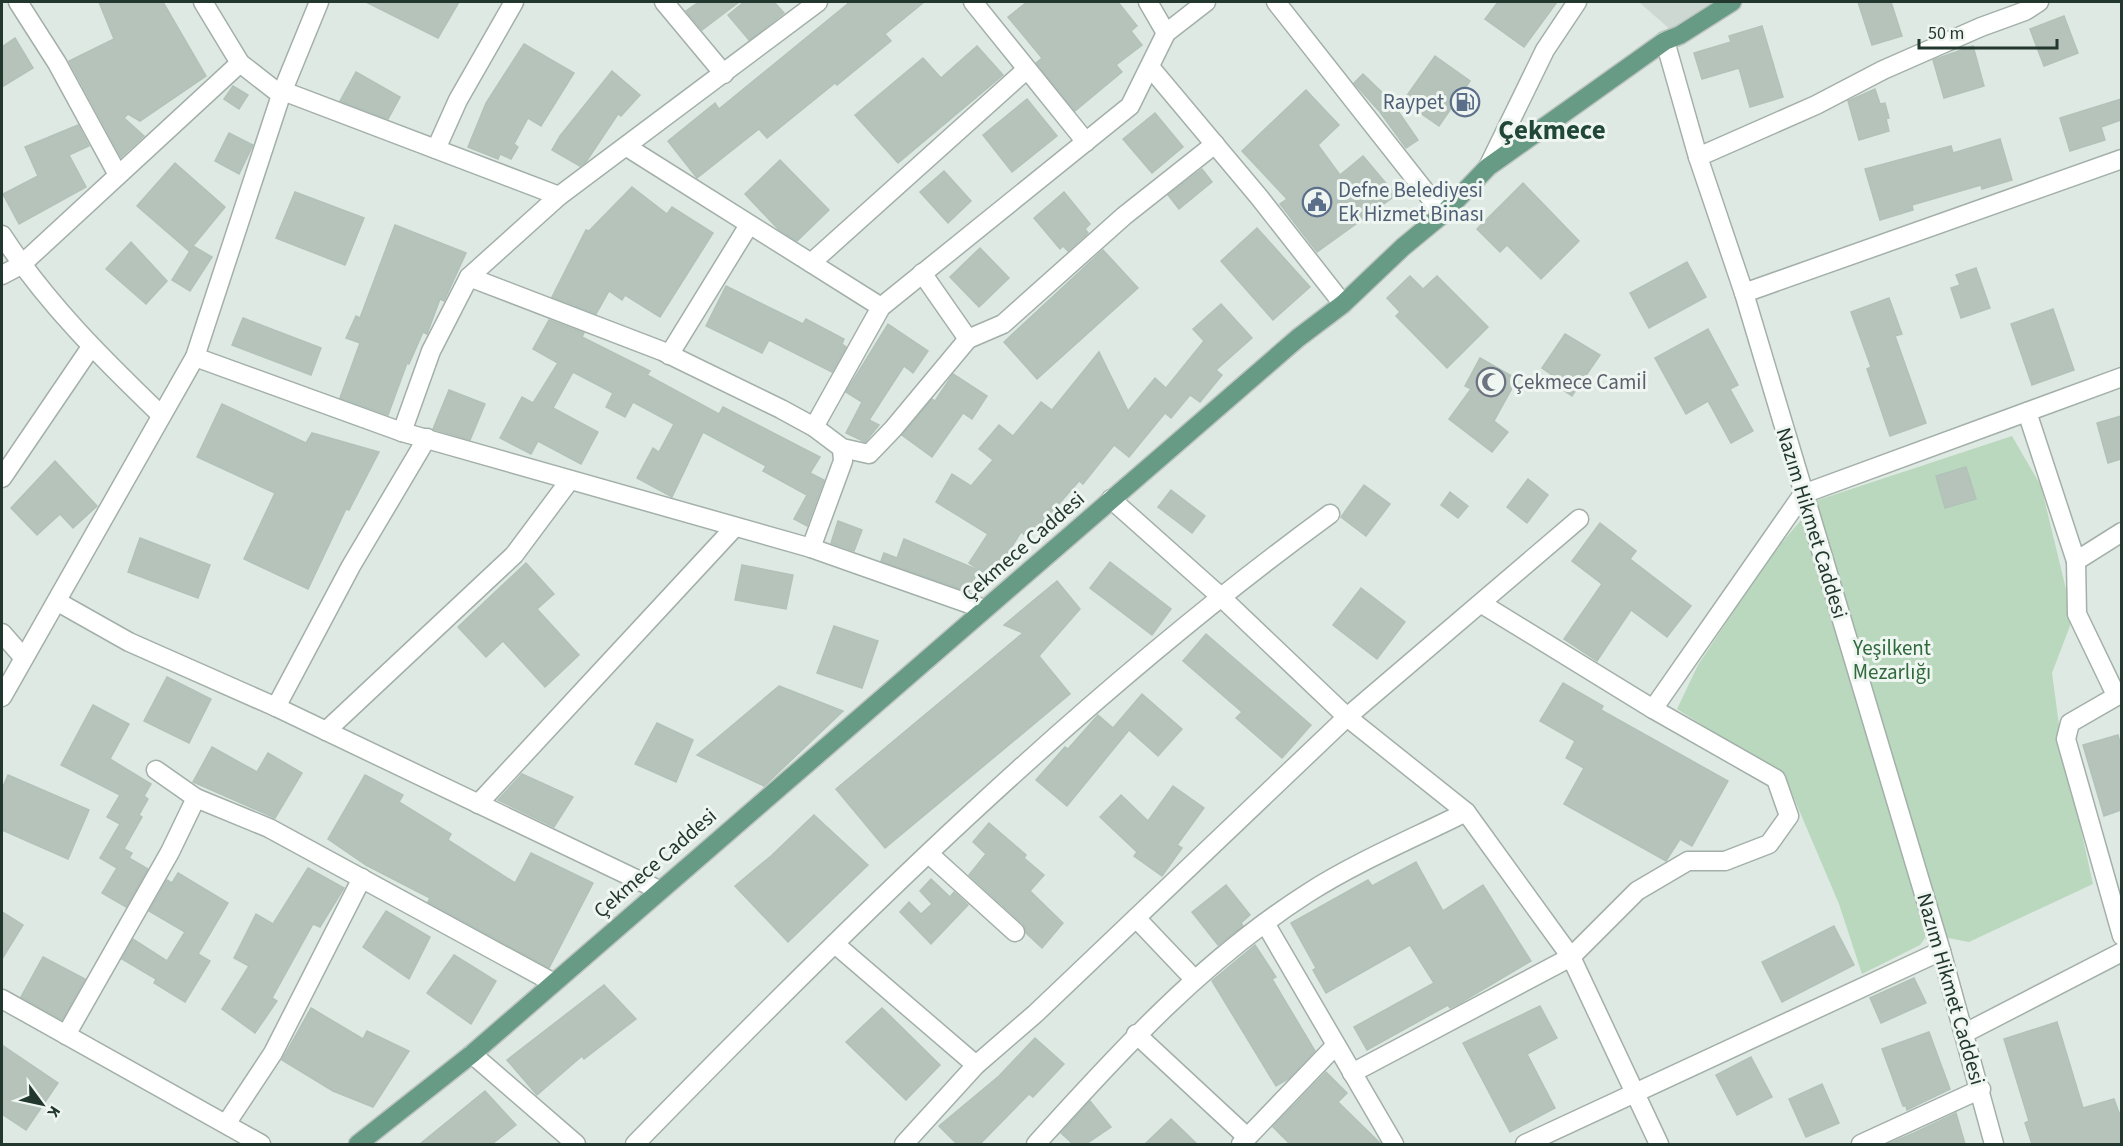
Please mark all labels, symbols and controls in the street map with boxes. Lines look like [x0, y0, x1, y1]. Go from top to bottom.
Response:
scale bar [1919, 12, 2057, 50]
text: 50 m [1928, 21, 1964, 46]
fuel station icon: Raypet [1449, 86, 1481, 118]
place label: Raypet [1383, 87, 1444, 117]
district label: Çekmece [1498, 111, 1606, 150]
place label: Defne Belediyesi Ek Hizmet Binası [1338, 175, 1484, 229]
public building icon: Defne Belediyesi Ek Hizmet Binası [1301, 186, 1333, 218]
mosque icon: Çekmece Camiİ [1475, 366, 1507, 398]
place label: Çekmece Camiİ [1512, 367, 1647, 397]
street label: Nazım Hikmet Caddesi [1769, 424, 1855, 622]
street label: Çekmece Caddesi [955, 484, 1091, 608]
park label: Yeşilkent Mezarlığı [1852, 633, 1931, 687]
street label: Çekmece Caddesi [587, 801, 723, 925]
street label: Nazım Hikmet Caddesi [1909, 890, 1993, 1088]
north arrow [12, 1074, 72, 1134]
text: K [42, 1102, 66, 1122]

